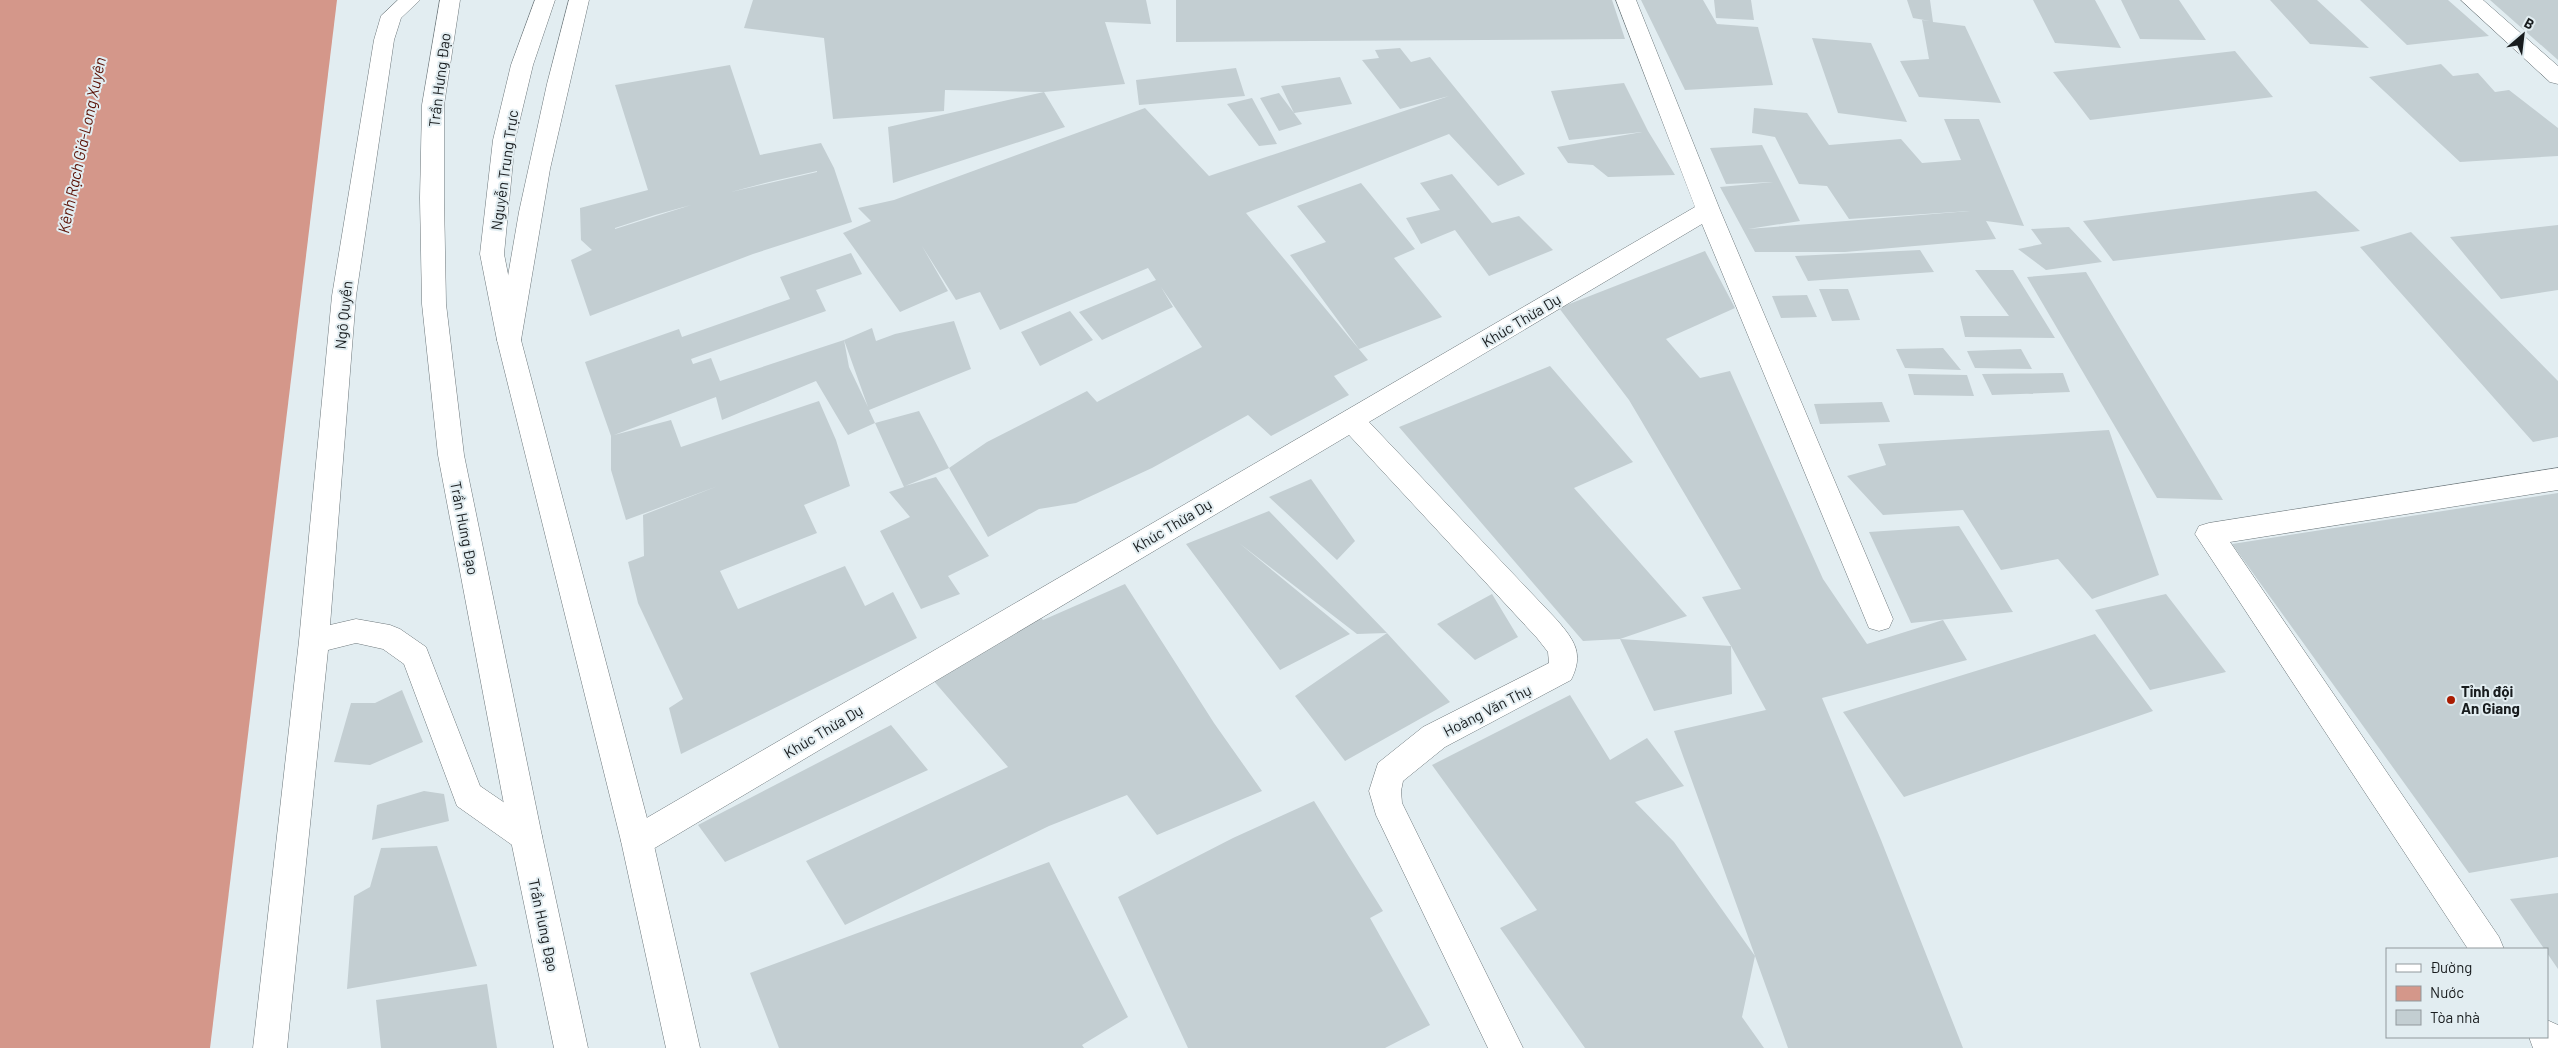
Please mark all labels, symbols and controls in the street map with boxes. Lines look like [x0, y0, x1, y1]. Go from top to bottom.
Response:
north arrow [2498, 10, 2548, 60]
text: B [2522, 14, 2537, 33]
street label: Trần Hưng Đạo [424, 32, 454, 128]
water label: Kênh Rạch Giá-Long Xuyên [53, 55, 109, 235]
street label: Nguyễn Trung Trực [487, 108, 521, 231]
street label: Ngô Quyền [330, 280, 356, 350]
street label: Khúc Thừa Dụ [1478, 289, 1564, 351]
street label: Trần Hưng Đạo [447, 480, 483, 576]
street label: Khúc Thừa Dụ [1129, 494, 1215, 556]
street label: Hoàng Văn Thụ [1440, 680, 1534, 740]
place label: Tỉnh đội An Giang [2461, 682, 2520, 717]
marker: Tỉnh đội An Giang [2445, 694, 2457, 706]
street label: Khúc Thừa Dụ [780, 700, 866, 762]
street label: Trần Hưng Đạo [525, 877, 563, 973]
legend [2386, 948, 2548, 1038]
text: Đường [2430, 958, 2472, 976]
text: Nước [2430, 983, 2464, 1001]
text: Tòa nhà [2430, 1008, 2480, 1026]

